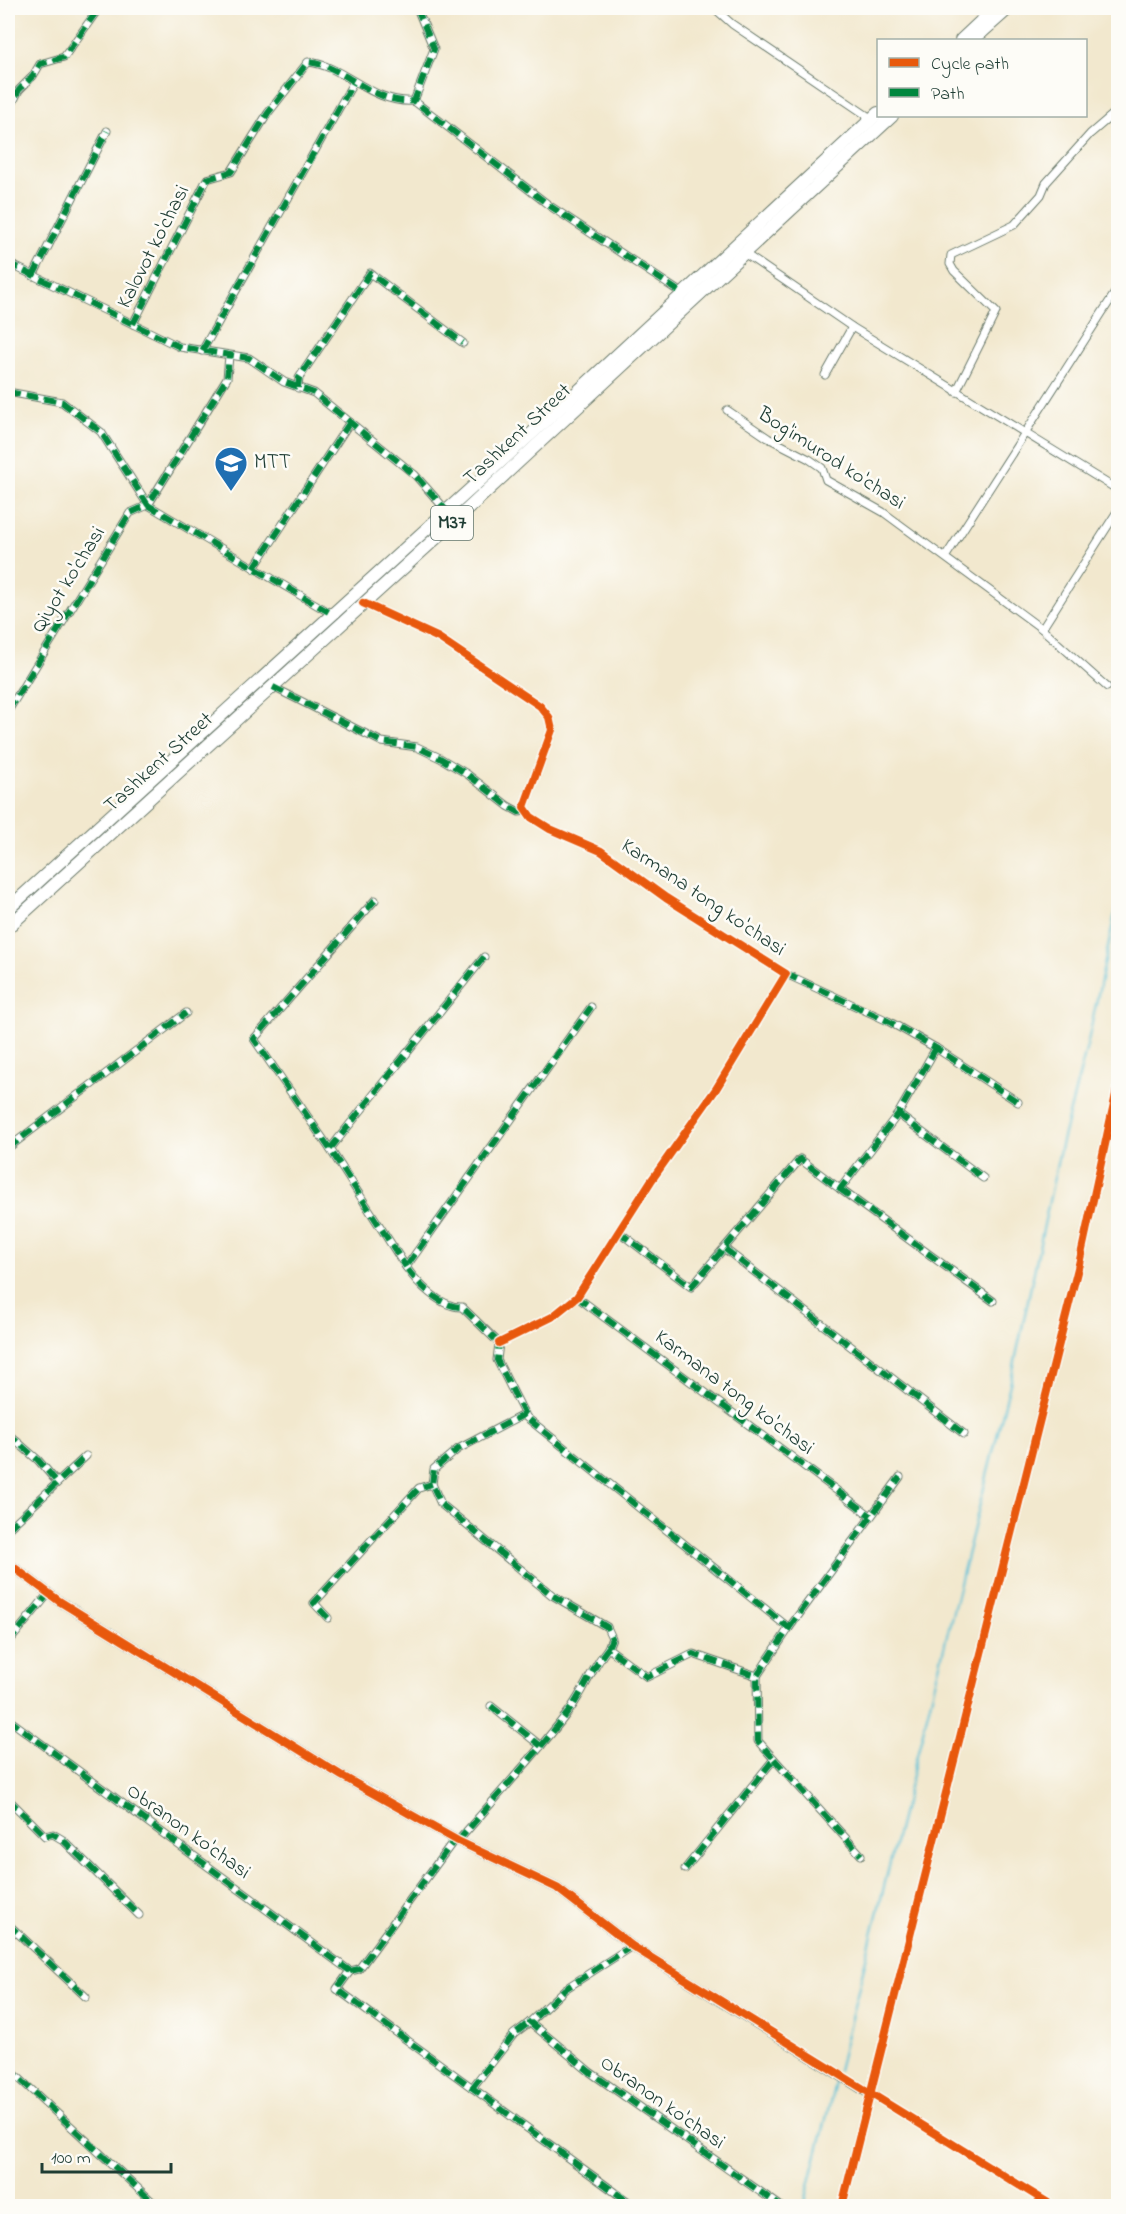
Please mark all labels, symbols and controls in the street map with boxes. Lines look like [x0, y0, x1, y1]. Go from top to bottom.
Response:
legend [877, 39, 1087, 117]
text: Cycle path [931, 52, 1009, 78]
text: Path [931, 82, 965, 108]
street label: Kalovot ko'chasi [110, 180, 198, 314]
street label: Tashkent Street [457, 377, 579, 493]
street label: Bog'imurod ko'chasi [749, 399, 911, 520]
school or university icon: MTT [213, 445, 249, 492]
place label: MTT [254, 448, 291, 478]
road number: M37 [431, 506, 473, 540]
street label: Qiyot ko'chasi [24, 521, 115, 640]
street label: Tashkent Street [98, 706, 220, 820]
street label: Karmana tong ko'chasi [613, 832, 791, 966]
street label: Karmana tong ko'chasi [647, 1323, 820, 1465]
street label: Obranon ko'chasi [120, 1777, 256, 1887]
street label: Obranon ko'chasi [593, 2049, 731, 2157]
scale bar [42, 2136, 171, 2174]
text: 100 m [51, 2146, 91, 2172]

